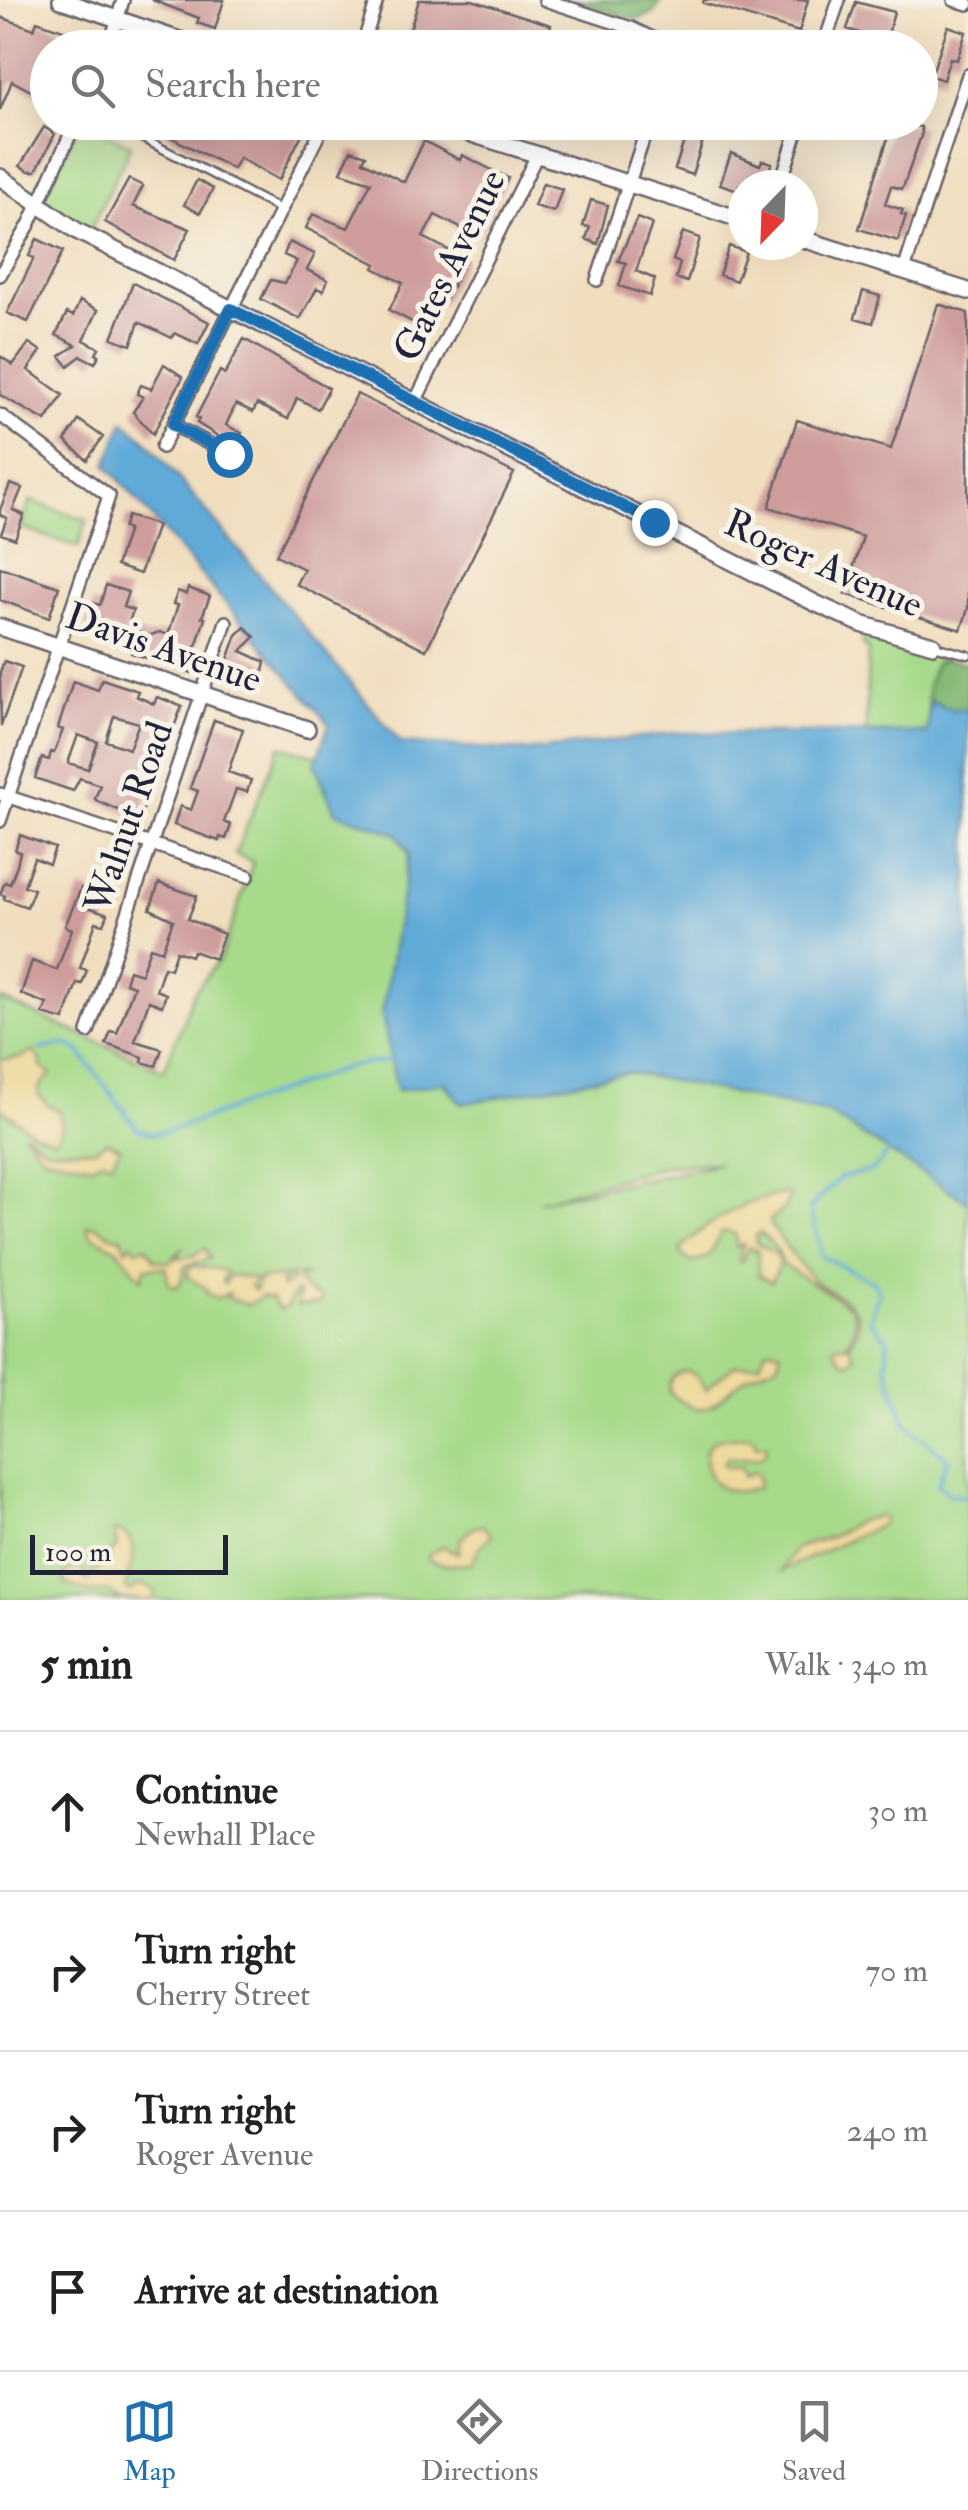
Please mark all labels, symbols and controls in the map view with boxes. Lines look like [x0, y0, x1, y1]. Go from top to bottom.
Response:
search box [30, 30, 938, 140]
icon: search [65, 58, 120, 113]
text: Search here [145, 61, 321, 109]
street label: Gates Avenue [383, 162, 517, 369]
north arrow [728, 170, 818, 260]
route start [207, 432, 253, 478]
street label: Roger Avenue [717, 499, 930, 629]
route end [632, 500, 678, 546]
street label: Davis Avenue [60, 592, 268, 704]
street label: Walnut Road [73, 715, 184, 920]
scale bar [30, 1530, 228, 1574]
text: 100 m [45, 1535, 111, 1570]
text: 5 min [40, 1639, 133, 1691]
text: Walk · 340 m [764, 1645, 928, 1685]
text: Continue [135, 1767, 278, 1815]
icon: ahead [40, 1784, 95, 1839]
text: 30 m [868, 1791, 928, 1831]
text: Newhall Place [135, 1815, 315, 1855]
text: Turn right [135, 1927, 296, 1975]
icon: right [40, 1944, 95, 1999]
text: 70 m [865, 1951, 928, 1991]
text: Cherry Street [135, 1975, 310, 2015]
text: Turn right [135, 2087, 296, 2135]
icon: right [40, 2104, 95, 2159]
text: 240 m [847, 2111, 928, 2151]
text: Roger Avenue [135, 2135, 313, 2175]
icon: arrive [40, 2264, 95, 2319]
text: Arrive at destination [135, 2267, 439, 2315]
tab: Map [122, 2394, 177, 2489]
tab: Directions [421, 2394, 538, 2489]
tab: Saved [782, 2394, 846, 2489]

